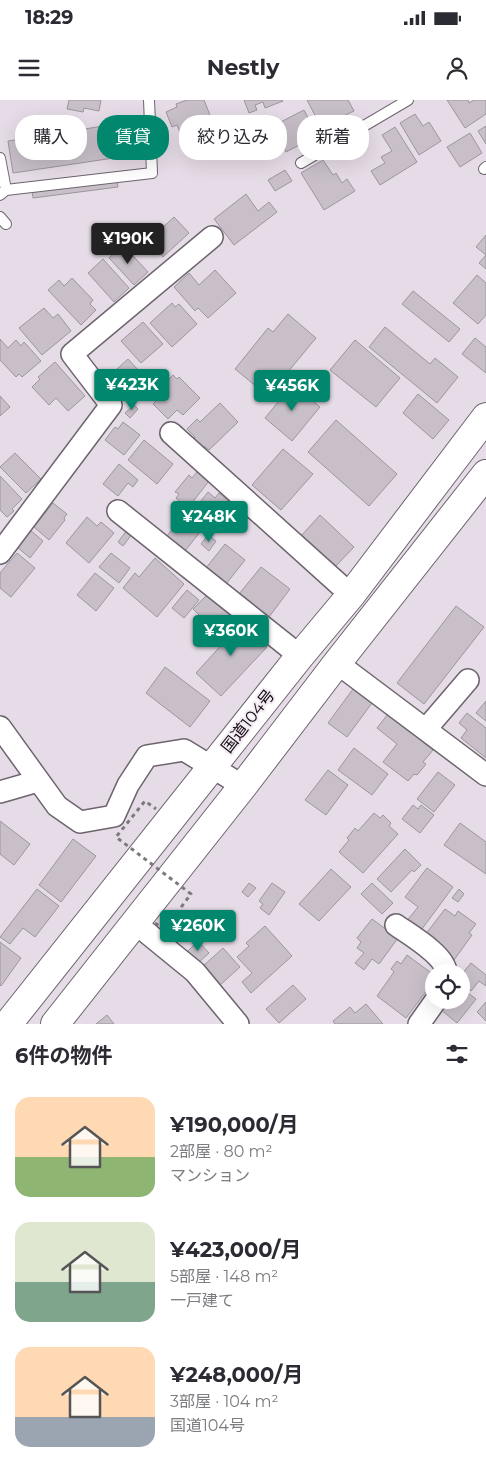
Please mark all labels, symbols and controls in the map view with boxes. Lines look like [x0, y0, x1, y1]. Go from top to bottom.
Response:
text: 18:29 [25, 6, 73, 29]
icon: menu [15, 54, 43, 82]
text: Nestly [207, 54, 279, 81]
icon: person [443, 54, 471, 82]
chip: 購入 [15, 115, 87, 160]
chip: 賃貸 [97, 115, 169, 160]
chip: 絞り込み [179, 115, 287, 160]
chip: 新着 [297, 115, 369, 160]
pin: ¥190K [93, 222, 163, 265]
text: ¥190K [102, 229, 154, 248]
pin: ¥423K [97, 368, 167, 411]
pin: ¥456K [257, 370, 327, 412]
text: ¥423K [105, 375, 159, 394]
text: ¥456K [265, 376, 319, 395]
pin: ¥248K [174, 500, 244, 543]
text: ¥248K [182, 507, 236, 526]
pin: ¥360K [196, 614, 266, 657]
text: ¥360K [204, 621, 258, 640]
street label: 国道104号 [217, 686, 279, 756]
pin: ¥260K [163, 910, 233, 952]
text: ¥260K [171, 916, 225, 935]
map controls [425, 964, 470, 1009]
button: locate [425, 964, 470, 1009]
icon: filters [443, 1040, 471, 1068]
text: 6件の物件 [15, 1043, 112, 1068]
text: ¥190,000/月 [170, 1112, 299, 1137]
icon: home [55, 1117, 115, 1177]
text: 2部屋 · 80 m² [170, 1142, 272, 1161]
text: マンション [170, 1166, 250, 1185]
text: ¥423,000/月 [170, 1237, 301, 1262]
icon: home [55, 1242, 115, 1302]
text: 5部屋 · 148 m² [170, 1267, 278, 1286]
text: 一戸建て [170, 1291, 234, 1310]
text: ¥248,000/月 [170, 1362, 303, 1387]
icon: home [55, 1367, 115, 1427]
text: 3部屋 · 104 m² [170, 1392, 278, 1411]
text: 国道104号 [170, 1416, 245, 1435]

